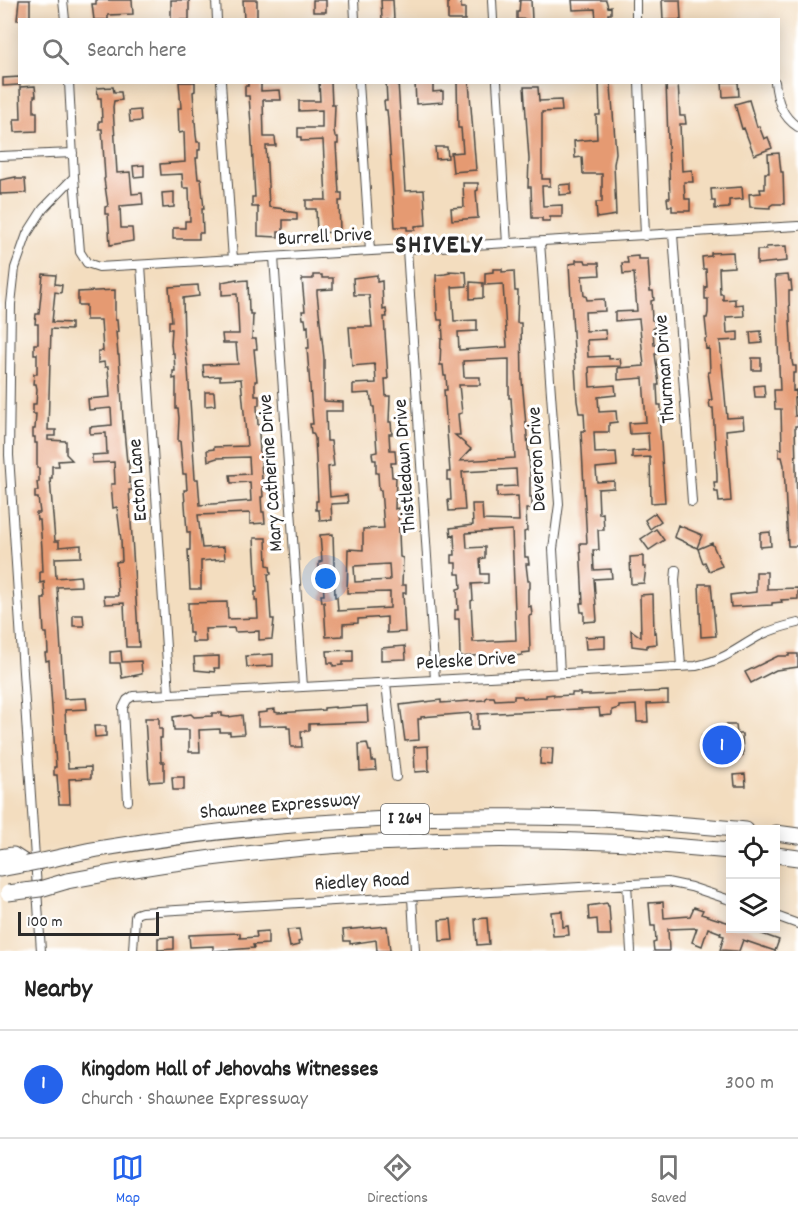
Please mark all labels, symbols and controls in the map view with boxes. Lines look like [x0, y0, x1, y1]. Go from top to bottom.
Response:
search box [18, 18, 780, 84]
icon: search [39, 35, 72, 68]
text: Search here [87, 36, 186, 67]
street label: Burrell Drive [277, 222, 373, 254]
district label: SHIVELY [395, 228, 483, 265]
street label: Thurman Drive [648, 314, 684, 424]
street label: Mary Catherine Drive [253, 393, 291, 553]
street label: Thistledawn Drive [387, 398, 425, 534]
street label: Deveron Drive [521, 406, 555, 512]
street label: Ecton Lane [122, 438, 156, 522]
your location [311, 564, 340, 593]
street label: Peleske Drive [415, 645, 517, 679]
pin: 1 [702, 722, 742, 768]
street label: Shawnee Expressway [199, 786, 362, 828]
road number: I 264 [381, 804, 429, 834]
map controls [726, 825, 780, 933]
button: locate [726, 825, 780, 879]
street label: Riedley Road [314, 867, 410, 899]
button: layers [726, 879, 780, 933]
scale bar [18, 909, 159, 936]
text: 100 m [27, 911, 63, 934]
text: Nearby [24, 972, 92, 1009]
text: Kingdom Hall of Jehovahs Witnesses [81, 1055, 378, 1086]
text: 1 [41, 1070, 46, 1098]
text: 300 m [725, 1070, 774, 1098]
text: Church · Shawnee Expressway [81, 1086, 308, 1114]
tab: Map [111, 1151, 144, 1210]
tab: Directions [367, 1151, 428, 1210]
tab: Saved [651, 1151, 687, 1210]

